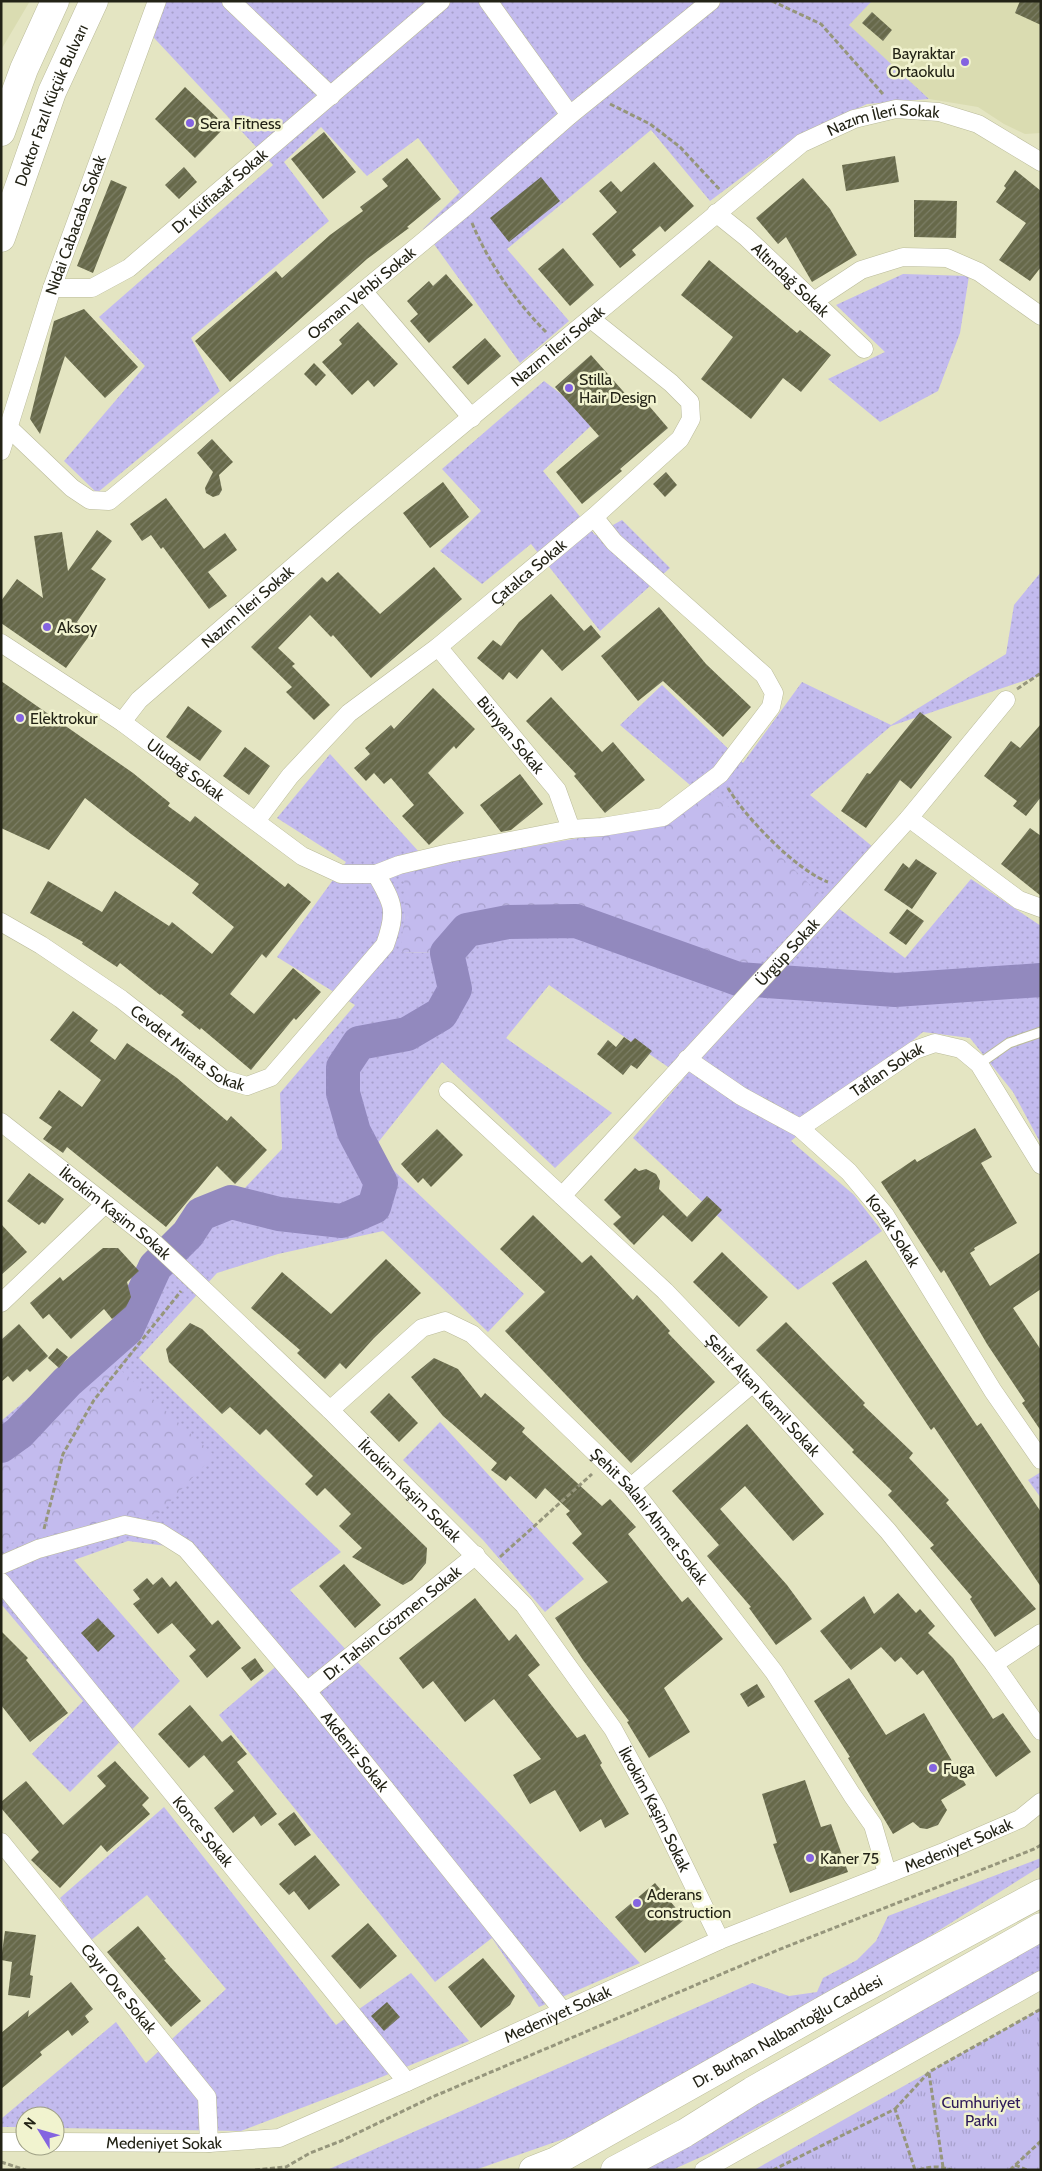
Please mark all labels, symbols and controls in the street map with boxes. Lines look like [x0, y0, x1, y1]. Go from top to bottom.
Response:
street label: Doktor Fazıl Küçük Bulvarı [10, 21, 92, 189]
place label: Bayraktar Ortaokulu [888, 44, 956, 81]
marker: Bayraktar Ortaokulu [959, 56, 971, 68]
street label: Nazım İleri Sokak [824, 100, 941, 140]
place label: Sera Fitness [200, 114, 282, 133]
marker: Sera Fitness [184, 117, 196, 129]
street label: Dr. Küfiasaf Sokak [168, 144, 272, 237]
street label: Nidai Cabacaba Sokak [41, 152, 110, 297]
street label: Altındağ Sokak [748, 238, 834, 321]
street label: Osman Vehbi Sokak [303, 242, 420, 343]
street label: Nazım İleri Sokak [507, 301, 609, 390]
place label: Stilla Hair Design [579, 370, 657, 407]
marker: Stilla Hair Design [563, 382, 575, 394]
street label: Çatalca Sokak [486, 534, 571, 609]
street label: Nazım İleri Sokak [197, 561, 298, 651]
place label: Aksoy [57, 618, 97, 637]
marker: Aksoy [41, 621, 53, 633]
street label: Bünyan Sokak [473, 692, 549, 778]
place label: Elektrokur [30, 709, 99, 728]
marker: Elektrokur [14, 712, 26, 724]
street label: Uludağ Sokak [143, 734, 229, 805]
street label: Ürgüp Sokak [751, 913, 823, 990]
street label: Cevdet Mirata Sokak [127, 1001, 248, 1095]
street label: Taflan Sokak [847, 1038, 927, 1101]
street label: İkrokim Kaşim Sokak [56, 1162, 176, 1264]
street label: Kozak Sokak [862, 1190, 924, 1271]
street label: Şehit Altan Kamil Sokak [702, 1330, 825, 1460]
street label: İkrokim Kaşim Sokak [355, 1435, 466, 1546]
street label: Şehit Salahi Ahmet Sokak [587, 1444, 713, 1589]
street label: Dr. Tahsin Gözmen Sokak [319, 1561, 465, 1684]
street label: Akdeniz Sokak [317, 1707, 394, 1796]
street label: İkrokim Kaşim Sokak [615, 1744, 695, 1875]
place label: Fuga [943, 1759, 975, 1778]
marker: Fuga [927, 1762, 939, 1774]
street label: Konce Sokak [169, 1792, 238, 1871]
street label: Medeniyet Sokak [901, 1814, 1016, 1876]
place label: Kaner 75 [820, 1849, 879, 1868]
marker: Kaner 75 [804, 1852, 816, 1864]
place label: Aderans construction [647, 1885, 731, 1922]
marker: Aderans construction [631, 1897, 643, 1909]
street label: Cayır Ove Sokak [77, 1940, 161, 2037]
street label: Dr. Burhan Nalbantoğlu Caddesi [689, 1971, 885, 2092]
street label: Medeniyet Sokak [501, 1981, 615, 2046]
park label: Cumhuriyet Parkı [941, 2093, 1021, 2130]
north arrow [15, 2106, 65, 2156]
text: N [19, 2114, 40, 2133]
street label: Medeniyet Sokak [106, 2133, 223, 2153]

